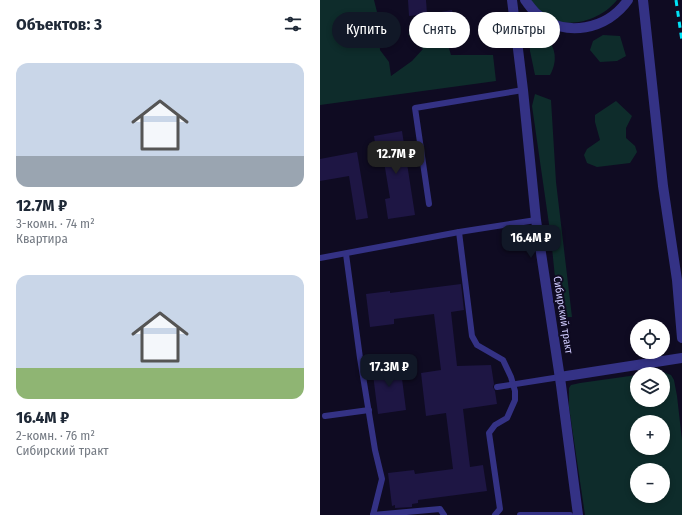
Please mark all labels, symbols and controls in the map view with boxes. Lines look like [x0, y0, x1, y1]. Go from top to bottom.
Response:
chip: Купить [332, 12, 401, 48]
chip: Снять [409, 12, 470, 48]
chip: Фильтры [478, 12, 560, 48]
icon: filters [282, 13, 304, 35]
text: Объектов: 3 [16, 14, 102, 35]
icon: home [124, 89, 196, 161]
pin: 12.7M ₽ [359, 141, 433, 175]
text: 12.7M ₽ [376, 146, 416, 161]
text: 12.7M ₽ [16, 195, 67, 216]
text: 3-комн. · 74 m² [16, 216, 95, 231]
pin: 16.4M ₽ [494, 225, 568, 259]
text: 16.4M ₽ [511, 230, 551, 245]
text: Квартира [16, 231, 68, 246]
street label: Сибирский тракт [550, 275, 576, 355]
icon: home [124, 301, 196, 373]
map controls [630, 319, 670, 503]
button: locate [630, 319, 670, 359]
pin: 17.3M ₽ [352, 354, 426, 388]
text: 17.3M ₽ [369, 359, 409, 374]
button: layers [630, 367, 670, 407]
text: 16.4M ₽ [16, 407, 69, 428]
button: + [630, 415, 670, 455]
text: 2-комн. · 76 m² [16, 428, 95, 443]
text: Сибирский тракт [16, 443, 109, 458]
button: − [630, 463, 670, 503]

